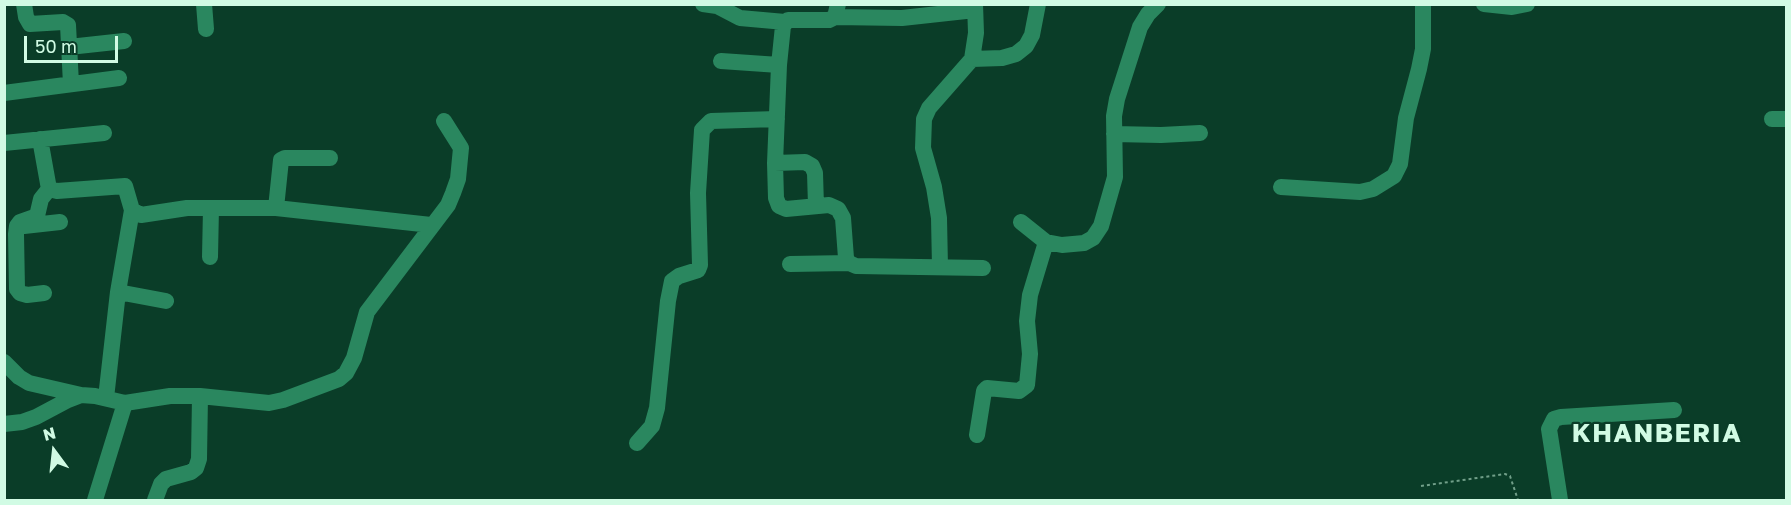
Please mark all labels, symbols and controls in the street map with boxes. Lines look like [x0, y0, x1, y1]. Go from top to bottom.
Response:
scale bar [27, 24, 122, 62]
text: 50 m [35, 35, 77, 57]
district label: KHANBERIA [1572, 418, 1742, 450]
north arrow [24, 421, 84, 481]
text: N [41, 422, 58, 445]

